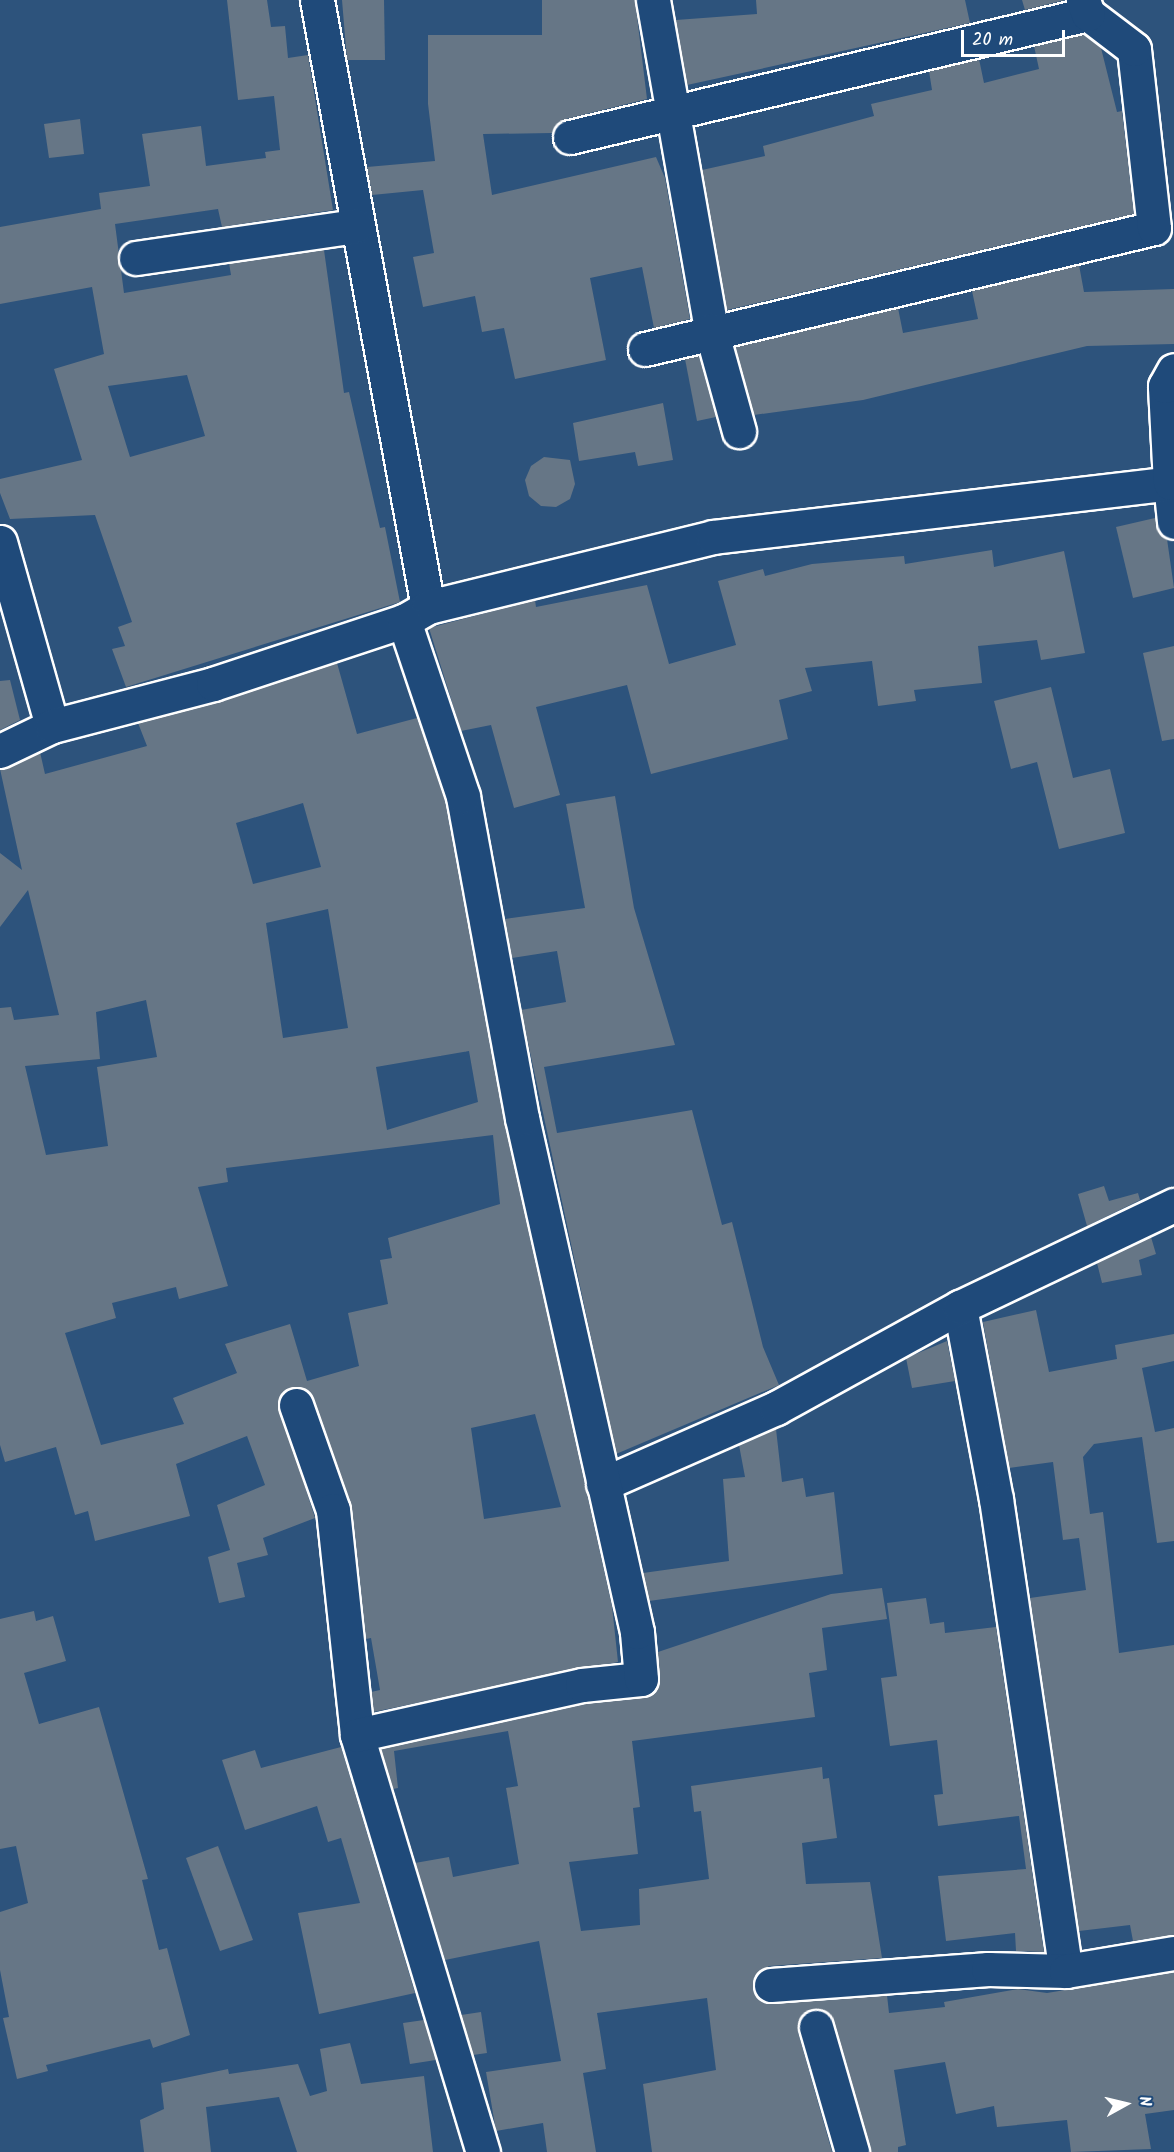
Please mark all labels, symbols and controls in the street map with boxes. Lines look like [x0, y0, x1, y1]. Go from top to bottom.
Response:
scale bar [964, 18, 1068, 56]
text: 20 m [972, 26, 1013, 55]
north arrow [1096, 2074, 1156, 2134]
text: N [1131, 2095, 1157, 2108]

